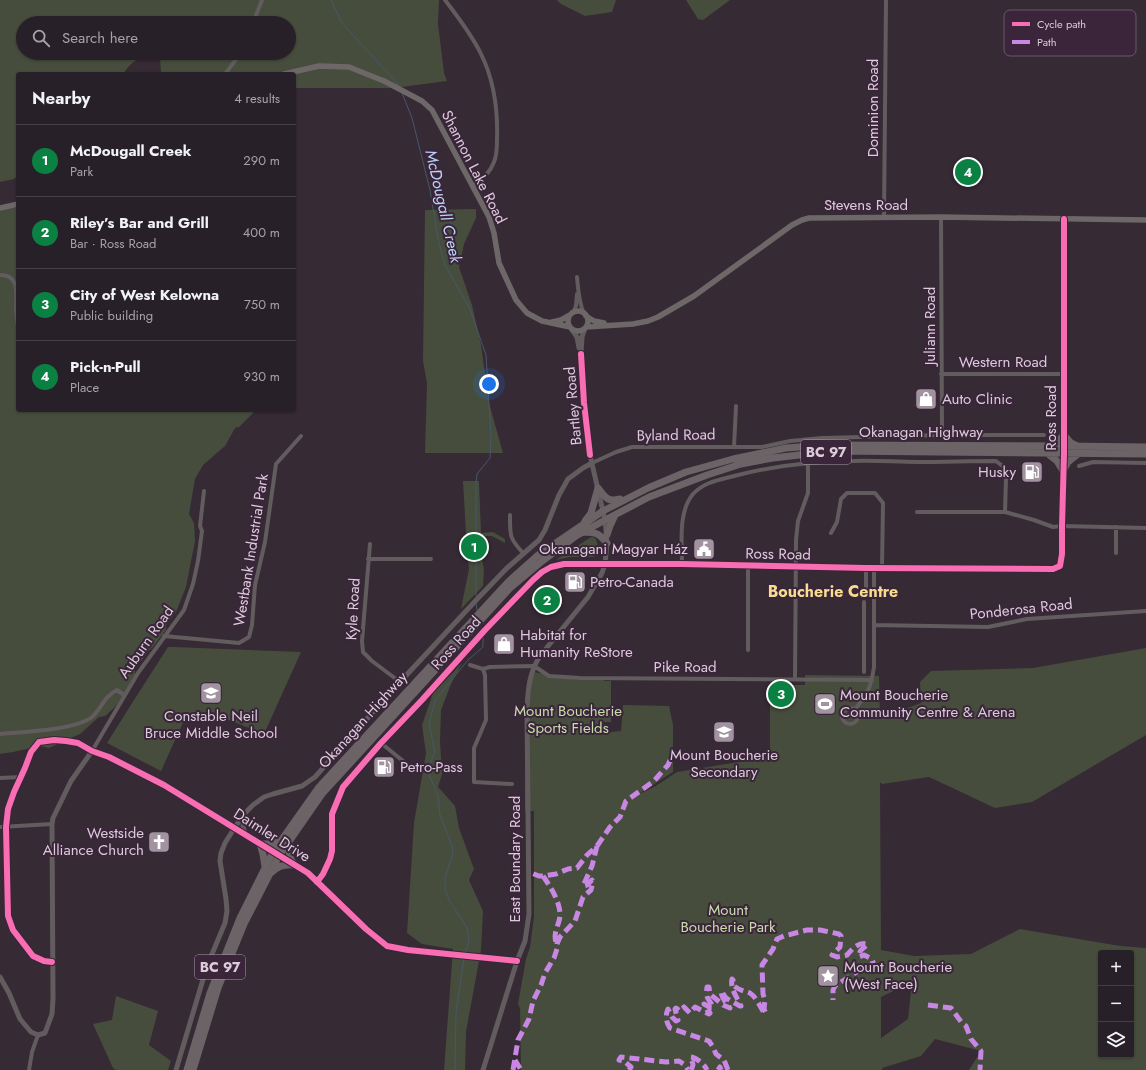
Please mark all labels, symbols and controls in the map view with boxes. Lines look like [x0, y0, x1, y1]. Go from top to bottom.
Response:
legend [1004, 10, 1136, 56]
search box [16, 16, 296, 60]
text: Cycle path [1037, 16, 1086, 32]
icon: search [30, 27, 52, 49]
text: Search here [62, 27, 138, 49]
text: Path [1037, 34, 1056, 50]
street label: Dominion Road [862, 59, 884, 157]
text: Nearby [32, 86, 90, 110]
text: 4 results [234, 89, 280, 108]
street label: Shannon Lake Road [436, 107, 512, 227]
text: McDougall Creek [70, 140, 191, 162]
water label: McDougall Creek [419, 147, 468, 266]
text: 1 [42, 151, 48, 170]
text: 290 m [243, 151, 280, 170]
pin: 4 [955, 157, 981, 187]
text: Park [70, 162, 93, 181]
street label: Stevens Road [824, 194, 908, 216]
text: Riley’s Bar and Grill [70, 212, 209, 234]
text: 2 [41, 223, 49, 242]
text: 400 m [243, 223, 280, 242]
text: Bar · Ross Road [70, 234, 156, 253]
text: City of West Kelowna [70, 284, 219, 306]
street label: Juliann Road [919, 287, 941, 367]
text: 3 [41, 295, 49, 314]
text: 750 m [244, 295, 280, 314]
text: Public building [70, 306, 153, 325]
street label: Western Road [959, 351, 1047, 373]
text: Pick-n-Pull [70, 356, 141, 378]
street label: Bartley Road [559, 366, 587, 446]
text: 4 [40, 367, 50, 386]
text: 930 m [244, 367, 280, 386]
your location [479, 374, 499, 394]
text: Place [70, 378, 99, 397]
street label: Ross Road [1040, 385, 1062, 451]
shop icon: Auto Clinic [913, 386, 939, 412]
place label: Auto Clinic [942, 388, 1012, 410]
street label: Okanagan Highway [859, 421, 983, 443]
street label: Byland Road [636, 423, 716, 447]
road number: BC 97 [801, 440, 851, 464]
fuel station icon: Husky [1019, 459, 1045, 485]
place label: Husky [978, 461, 1016, 483]
street label: Westbank Industrial Park [228, 472, 274, 628]
pin: 1 [461, 532, 487, 562]
public building icon: Okanagani Magyar Ház [691, 536, 717, 562]
place label: Okanagani Magyar Ház [539, 538, 688, 560]
street label: Ross Road [745, 542, 811, 566]
fuel station icon: Petro-Canada [562, 569, 588, 595]
place label: Petro-Canada [590, 571, 674, 593]
street label: Kyle Road [340, 577, 366, 641]
district label: Boucherie Centre [768, 580, 898, 603]
pin: 2 [534, 585, 560, 615]
street label: Ponderosa Road [968, 593, 1074, 625]
street label: Auburn Road [113, 601, 179, 683]
street label: Ross Road [426, 611, 486, 675]
place label: Habitat for Humanity ReStore [520, 624, 633, 663]
shop icon: Habitat for Humanity ReStore [491, 631, 517, 657]
street label: Pike Road [653, 656, 717, 678]
street label: Okanagan Highway [313, 666, 413, 773]
pin: 3 [768, 679, 794, 709]
school or university icon: Constable Neil Bruce Middle School [198, 680, 224, 706]
place label: Mount Boucherie Community Centre & Arena [840, 684, 1015, 723]
sports icon: Mount Boucherie Community Centre & Arena [812, 691, 838, 717]
park label: Mount Boucherie Sports Fields [514, 700, 622, 739]
place label: Constable Neil Bruce Middle School [145, 705, 277, 744]
school or university icon: Mount Boucherie Secondary [711, 719, 737, 745]
place label: Mount Boucherie Secondary [670, 744, 778, 783]
fuel station icon: Petro-Pass [371, 754, 397, 780]
place label: Petro-Pass [400, 756, 462, 778]
street label: East Boundary Road [504, 796, 526, 922]
street label: Daimler Drive [229, 803, 315, 868]
place label: Westside Alliance Church [43, 822, 144, 861]
church icon: Westside Alliance Church [146, 829, 172, 855]
park label: Mount Boucherie Park [680, 899, 776, 938]
map controls [1098, 950, 1134, 1058]
button: + [1098, 950, 1134, 986]
road number: BC 97 [195, 955, 245, 979]
place label: Mount Boucherie (West Face) [844, 956, 952, 995]
place icon: Mount Boucherie (West Face) [815, 963, 841, 989]
button: − [1098, 986, 1134, 1022]
button: layers [1098, 1022, 1134, 1058]

